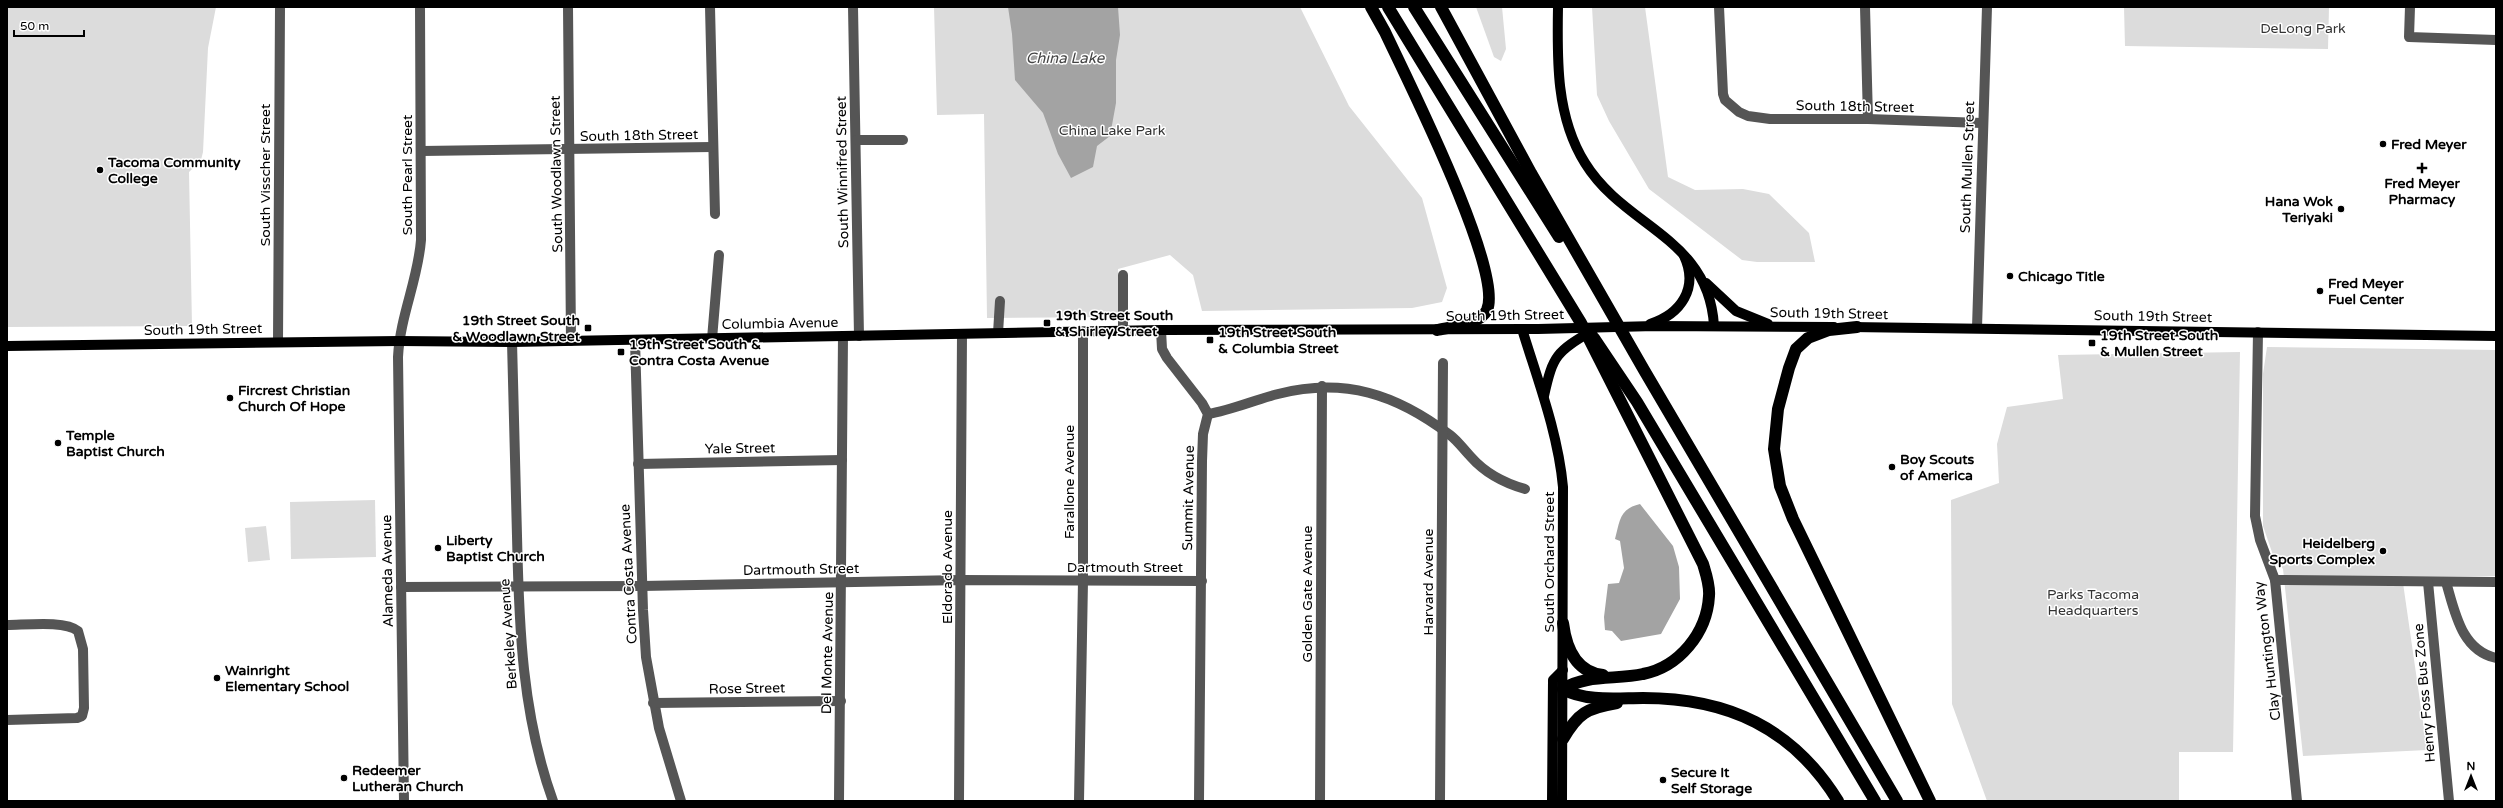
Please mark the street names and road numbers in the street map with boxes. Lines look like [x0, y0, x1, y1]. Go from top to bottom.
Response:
street label: South Woodlawn Street [547, 95, 566, 253]
street label: South Winnifred Street [833, 95, 852, 248]
street label: South 18th Street [1796, 97, 1915, 116]
street label: South Mullen Street [1957, 100, 1978, 233]
street label: South Visscher Street [257, 103, 274, 246]
street label: South Pearl Street [399, 114, 416, 235]
street label: South 18th Street [580, 126, 699, 145]
street label: South 19th Street [1770, 304, 1889, 323]
street label: South 19th Street [1446, 306, 1565, 325]
street label: South 19th Street [2094, 307, 2213, 326]
street label: Columbia Avenue [721, 314, 839, 333]
street label: South 19th Street [144, 320, 263, 339]
street label: Farallone Avenue [1061, 425, 1078, 539]
street label: Yale Street [704, 439, 776, 458]
street label: Summit Avenue [1179, 445, 1198, 551]
street label: South Orchard Street [1541, 491, 1558, 633]
street label: Contra Costa Avenue [616, 503, 641, 644]
street label: Eldorado Avenue [939, 510, 956, 624]
street label: Alameda Avenue [378, 514, 397, 628]
street label: Golden Gate Avenue [1299, 526, 1316, 662]
street label: Harvard Avenue [1420, 529, 1437, 635]
street label: Dartmouth Street [1067, 559, 1184, 576]
street label: Dartmouth Street [743, 560, 860, 579]
street label: Berkeley Avenue [496, 578, 521, 690]
street label: Clay Huntington Way [2250, 580, 2284, 722]
street label: Del Monte Avenue [818, 592, 837, 714]
street label: Henry Foss Bus Zone [2410, 623, 2439, 763]
street label: Rose Street [708, 679, 786, 698]

